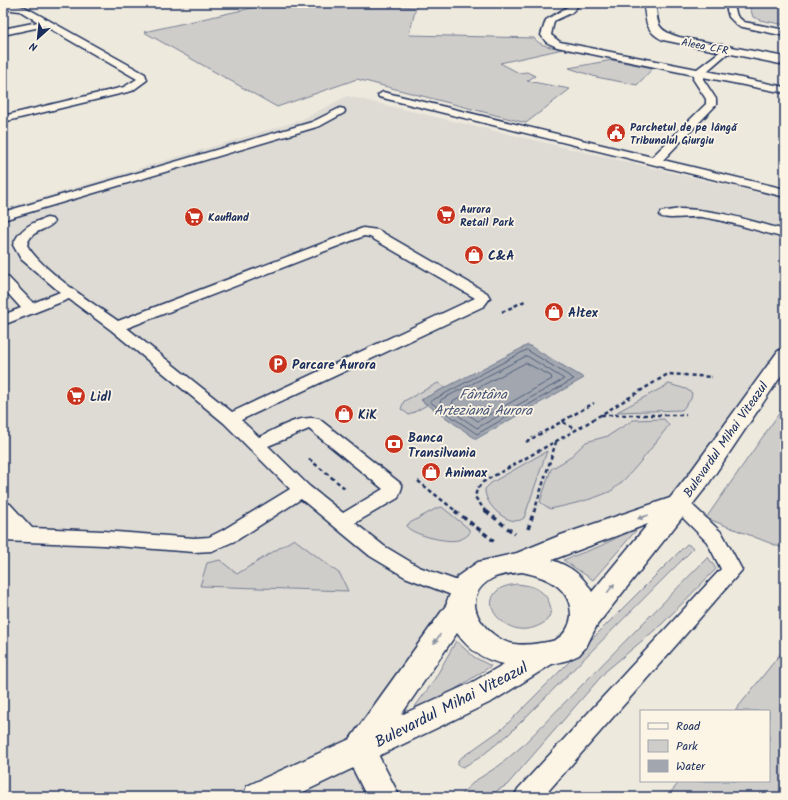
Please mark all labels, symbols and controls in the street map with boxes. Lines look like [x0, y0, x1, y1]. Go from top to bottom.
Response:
north arrow [18, 18, 58, 58]
street label: Aleea CFR [680, 34, 730, 60]
text: N [27, 36, 41, 56]
place label: Parchetul de pe lângă Tribunalul Giurgiu [630, 119, 738, 150]
public building icon: Parchetul de pe lângă Tribunalul Giurgiu [605, 122, 627, 144]
place label: Aurora Retail Park [460, 201, 514, 232]
supermarket icon: Aurora Retail Park [435, 204, 457, 226]
supermarket icon: Kaufland [183, 206, 205, 228]
place label: Kaufland [208, 209, 250, 227]
shop icon: C&A [463, 244, 485, 266]
place label: C&A [488, 246, 514, 267]
shop icon: Altex [543, 301, 565, 323]
place label: Altex [568, 303, 599, 324]
parking icon: Parcare Aurora [267, 353, 289, 375]
place label: Parcare Aurora [292, 355, 376, 376]
street label: Bulevardul Mihai Viteazul [678, 378, 774, 502]
water label: Fântâna Arteziană Aurora [434, 384, 533, 422]
supermarket icon: Lidl [65, 385, 87, 407]
place label: Lidl [90, 387, 111, 408]
shop icon: KiK [333, 403, 355, 425]
place label: KiK [358, 405, 377, 426]
place label: Banca Transilvania [408, 428, 476, 464]
bank icon: Banca Transilvania [383, 433, 405, 455]
shop icon: Animax [420, 461, 442, 483]
place label: Animax [445, 463, 488, 484]
one-way arrow [636, 514, 648, 520]
one-way arrow [606, 583, 615, 594]
one-way arrow [433, 634, 441, 645]
street label: Bulevardul Mihai Viteazul [371, 656, 533, 755]
legend [640, 710, 770, 782]
text: Road [676, 717, 701, 736]
text: Park [676, 737, 698, 756]
text: Water [676, 757, 706, 776]

